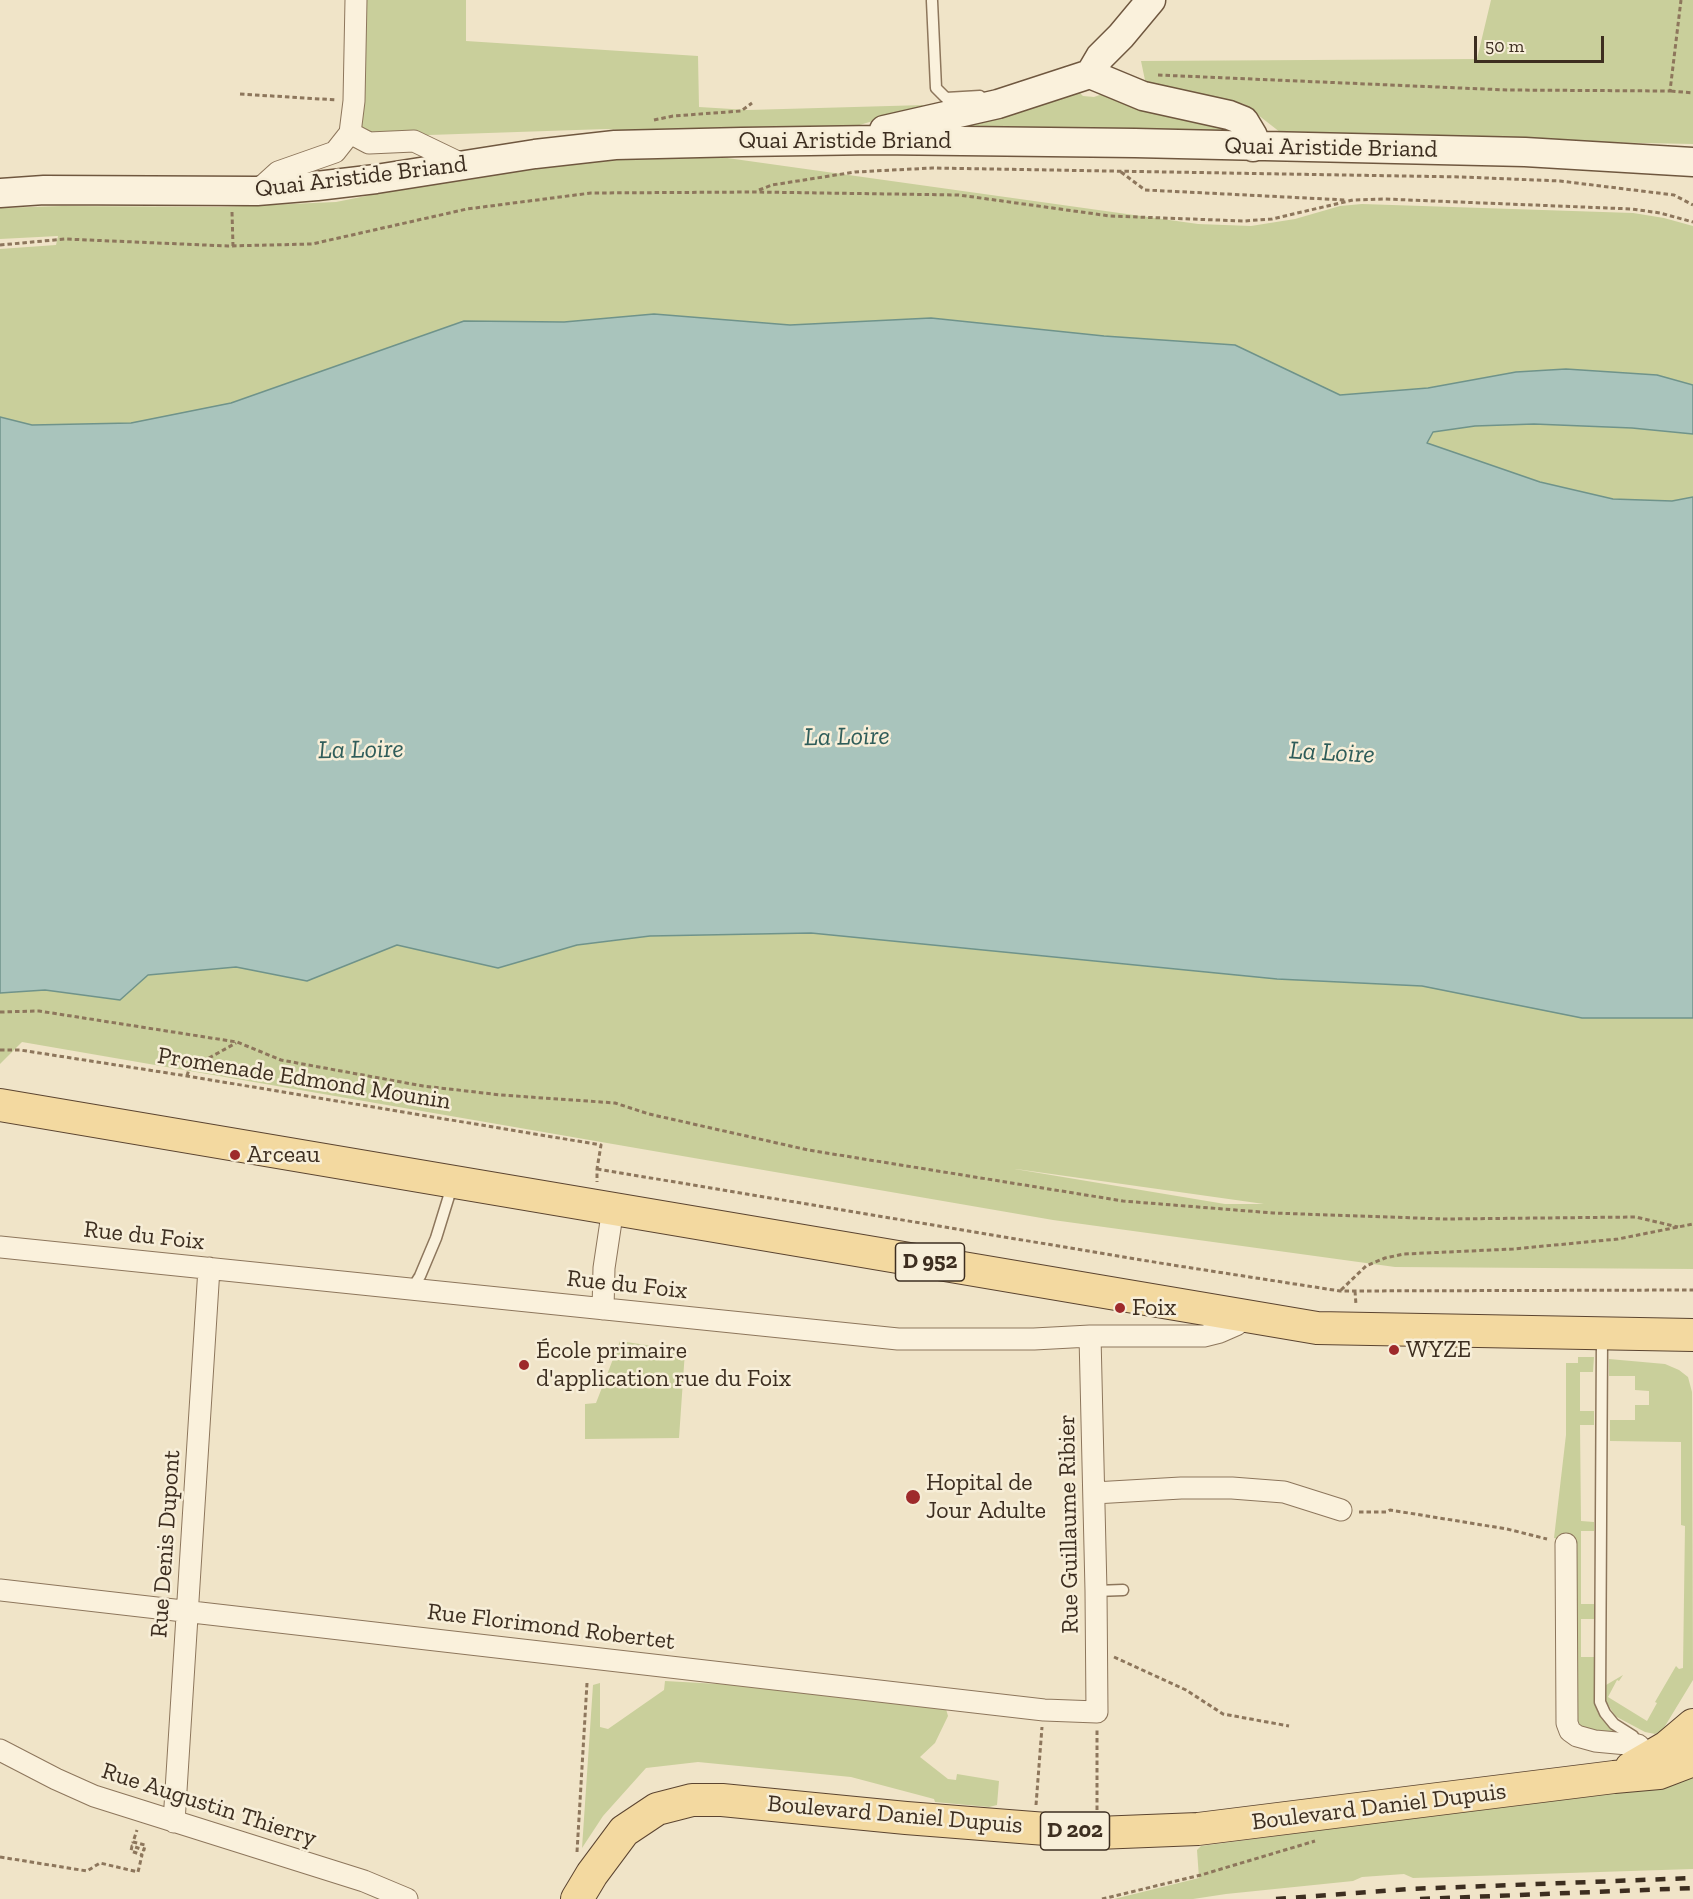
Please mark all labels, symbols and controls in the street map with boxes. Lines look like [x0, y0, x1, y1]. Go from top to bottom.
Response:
scale bar [1477, 24, 1608, 62]
text: 50 m [1485, 35, 1524, 57]
street label: Quai Aristide Briand [738, 127, 952, 155]
street label: Quai Aristide Briand [1224, 132, 1438, 164]
street label: Quai Aristide Briand [253, 150, 469, 204]
water label: La Loire [804, 721, 890, 753]
water label: La Loire [318, 734, 404, 766]
water label: La Loire [1288, 735, 1376, 771]
street label: Promenade Edmond Mounin [155, 1042, 453, 1116]
place label: Arceau [247, 1141, 320, 1169]
marker: Arceau [228, 1148, 242, 1162]
street label: Rue du Foix [82, 1215, 206, 1257]
road number: D 952 [896, 1243, 964, 1281]
street label: Rue du Foix [565, 1264, 689, 1306]
place label: Foix [1132, 1294, 1176, 1322]
marker: Foix [1113, 1301, 1127, 1315]
place label: WYZE [1406, 1336, 1471, 1364]
place label: École primaire d'application rue du Foix [536, 1337, 791, 1393]
marker: WYZE [1387, 1343, 1401, 1357]
marker: École primaire d'application rue du Foix [517, 1358, 531, 1372]
street label: Rue Guillaume Ribier [1053, 1414, 1085, 1634]
street label: Rue Denis Dupont [145, 1449, 187, 1639]
place label: Hopital de Jour Adulte [926, 1469, 1046, 1525]
marker: Hopital de Jour Adulte [904, 1488, 922, 1506]
street label: Rue Florimond Robertet [425, 1598, 677, 1656]
street label: Rue Augustin Thierry [98, 1757, 320, 1853]
street label: Boulevard Daniel Dupuis [1250, 1777, 1508, 1837]
street label: Boulevard Daniel Dupuis [766, 1789, 1024, 1841]
road number: D 202 [1040, 1812, 1110, 1850]

